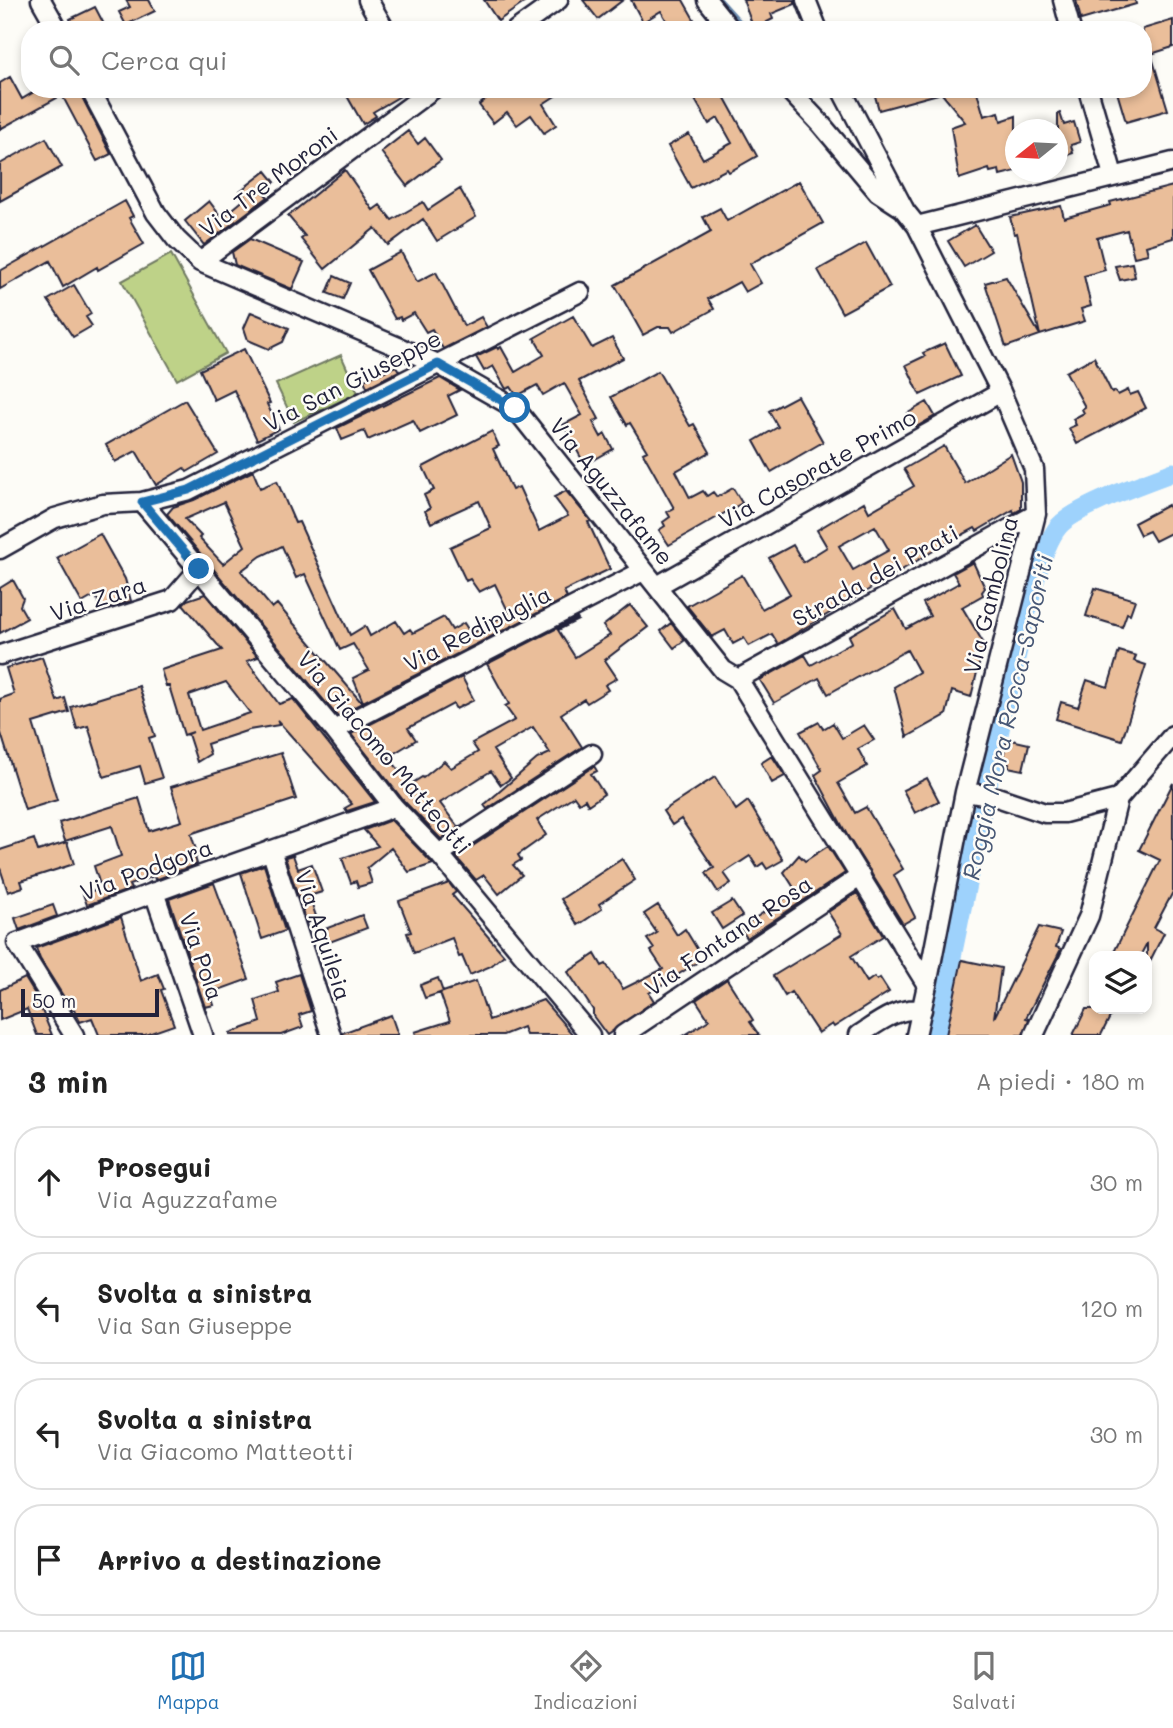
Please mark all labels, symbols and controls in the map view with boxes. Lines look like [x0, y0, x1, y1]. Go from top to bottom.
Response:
search box [21, 21, 1152, 98]
icon: search [45, 41, 83, 79]
text: Cerca qui [101, 43, 227, 77]
street label: Via Tre Moroni [193, 119, 343, 243]
north arrow [1005, 119, 1068, 182]
street label: Via San Giuseppe [258, 322, 446, 438]
route start [499, 392, 530, 423]
street label: Via Casorate Primo [713, 401, 921, 535]
street label: Via Aguzzafame [543, 411, 681, 571]
street label: Via Gambolina [956, 513, 1024, 677]
street label: Strada dei Prati [787, 517, 963, 633]
water label: Roggia Mora Rocca-Saporiti [954, 551, 1060, 883]
route end [183, 553, 214, 584]
street label: Via Zara [46, 568, 150, 628]
street label: Via Redipuglia [398, 578, 556, 678]
street label: Via Giacomo Matteotti [291, 644, 479, 860]
street label: Via Podgora [76, 831, 216, 907]
street label: Via Aquileia [289, 866, 359, 1004]
street label: Via Fontana Rosa [639, 868, 817, 1002]
street label: Via Pola [173, 908, 231, 1004]
map controls [1089, 951, 1152, 1014]
button: layers [1089, 951, 1152, 1014]
scale bar [21, 986, 159, 1018]
text: 50 m [32, 988, 76, 1013]
text: 3 min [28, 1061, 108, 1101]
text: A piedi · 180 m [976, 1066, 1145, 1096]
text: Prosegui [97, 1150, 212, 1184]
icon: ahead [30, 1163, 68, 1201]
text: 30 m [1090, 1167, 1143, 1197]
text: Via Aguzzafame [97, 1184, 278, 1214]
text: Svolta a sinistra [97, 1276, 312, 1310]
icon: left [30, 1289, 68, 1327]
text: 120 m [1080, 1293, 1143, 1323]
text: Via San Giuseppe [97, 1310, 293, 1340]
text: Svolta a sinistra [97, 1402, 312, 1436]
icon: left [30, 1415, 68, 1453]
text: 30 m [1090, 1419, 1143, 1449]
text: Via Giacomo Matteotti [97, 1436, 353, 1466]
icon: arrive [30, 1541, 68, 1579]
text: Arrivo a destinazione [97, 1543, 382, 1577]
tab: Mappa [157, 1647, 220, 1714]
tab: Indicazioni [534, 1647, 638, 1714]
tab: Salvati [952, 1647, 1016, 1714]

